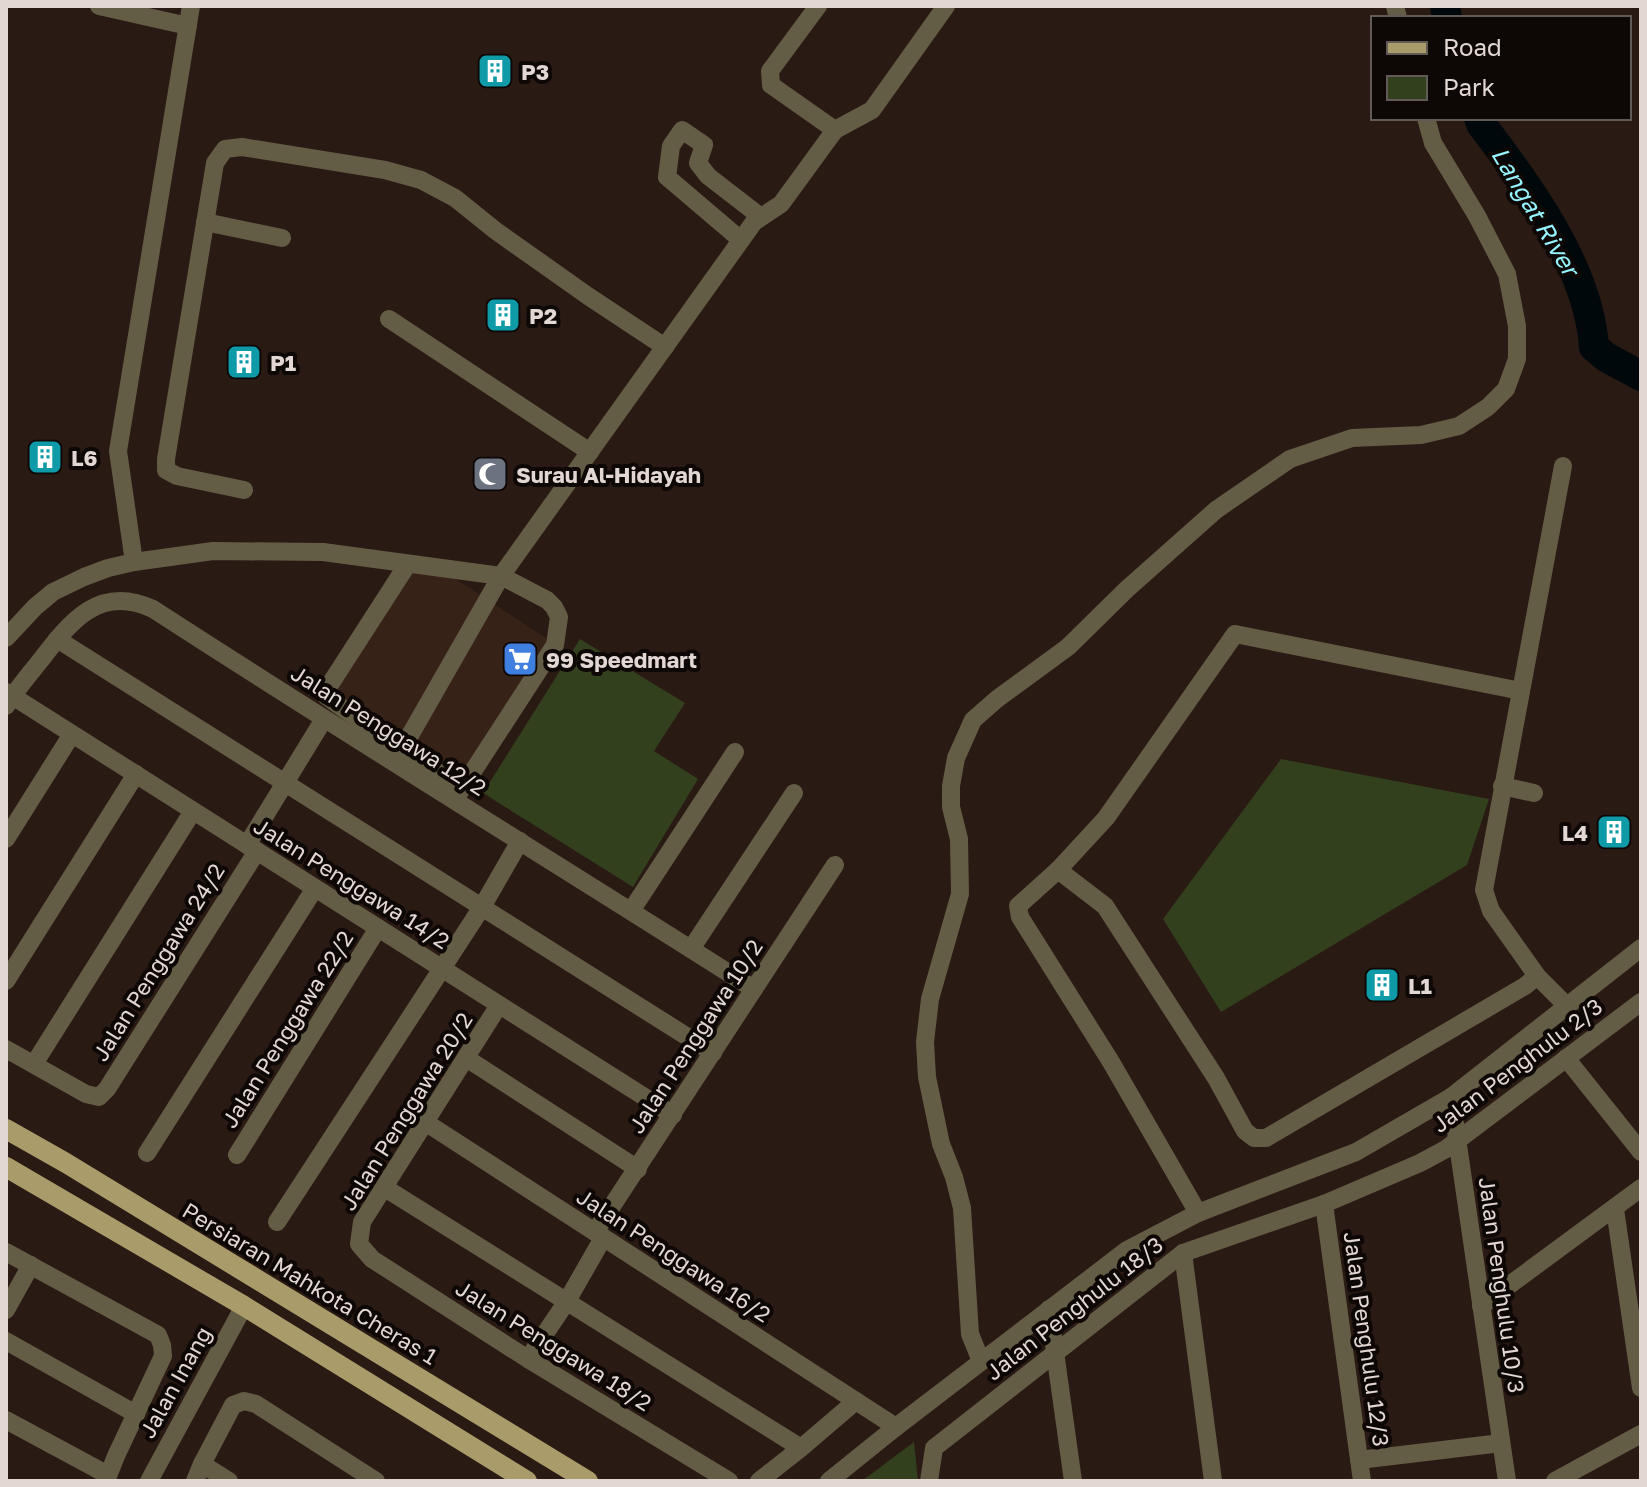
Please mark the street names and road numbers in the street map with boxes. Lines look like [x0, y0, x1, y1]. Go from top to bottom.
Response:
street label: Jalan Penggawa 12/2 [286, 659, 492, 801]
street label: Jalan Penggawa 14/2 [249, 812, 455, 954]
street label: Jalan Penggawa 24/2 [86, 858, 230, 1066]
street label: Jalan Penggawa 22/2 [215, 926, 359, 1132]
street label: Jalan Penggawa 10/2 [622, 934, 768, 1138]
street label: Jalan Penghulu 2/3 [1427, 992, 1607, 1138]
street label: Jalan Penggawa 20/2 [334, 1007, 478, 1215]
street label: Jalan Penghulu 10/3 [1473, 1175, 1531, 1395]
street label: Jalan Penggawa 16/2 [572, 1182, 776, 1328]
street label: Persiaran Mahkota Cheras 1 [178, 1196, 442, 1370]
street label: Jalan Penghulu 18/3 [980, 1230, 1168, 1386]
street label: Jalan Penghulu 12/3 [1339, 1230, 1395, 1448]
street label: Jalan Penggawa 18/2 [451, 1274, 657, 1416]
street label: Jalan Inang [133, 1322, 217, 1442]

